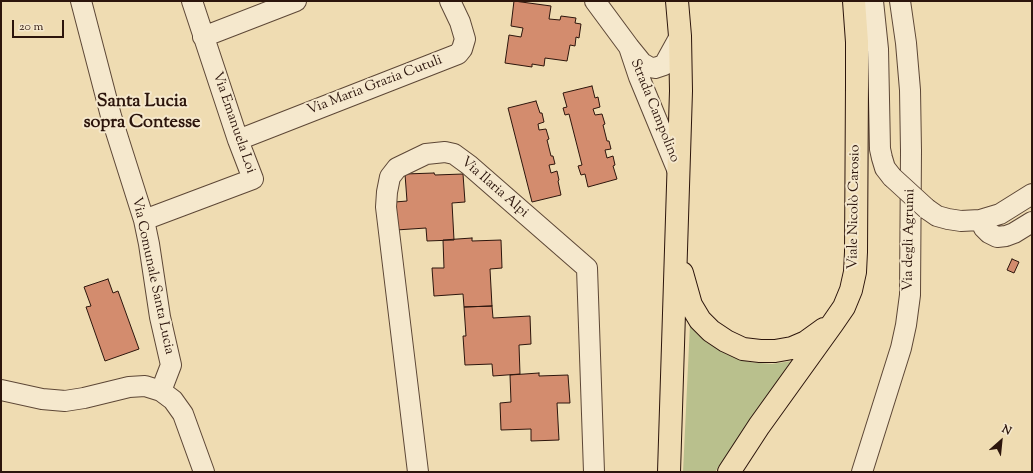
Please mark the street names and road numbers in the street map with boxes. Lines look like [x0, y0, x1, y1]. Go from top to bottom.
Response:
street label: Via Maria Grazia Cutuli [305, 52, 445, 120]
street label: Strada Campolino [626, 57, 682, 165]
street label: Via Emanuela Loi [208, 70, 258, 176]
street label: Viale Nicolò Carosio [846, 144, 864, 270]
street label: Via Ilaria Alpi [457, 154, 531, 222]
street label: Via degli Agrumi [901, 189, 919, 291]
street label: Via Comunale Santa Lucia [127, 196, 177, 356]

